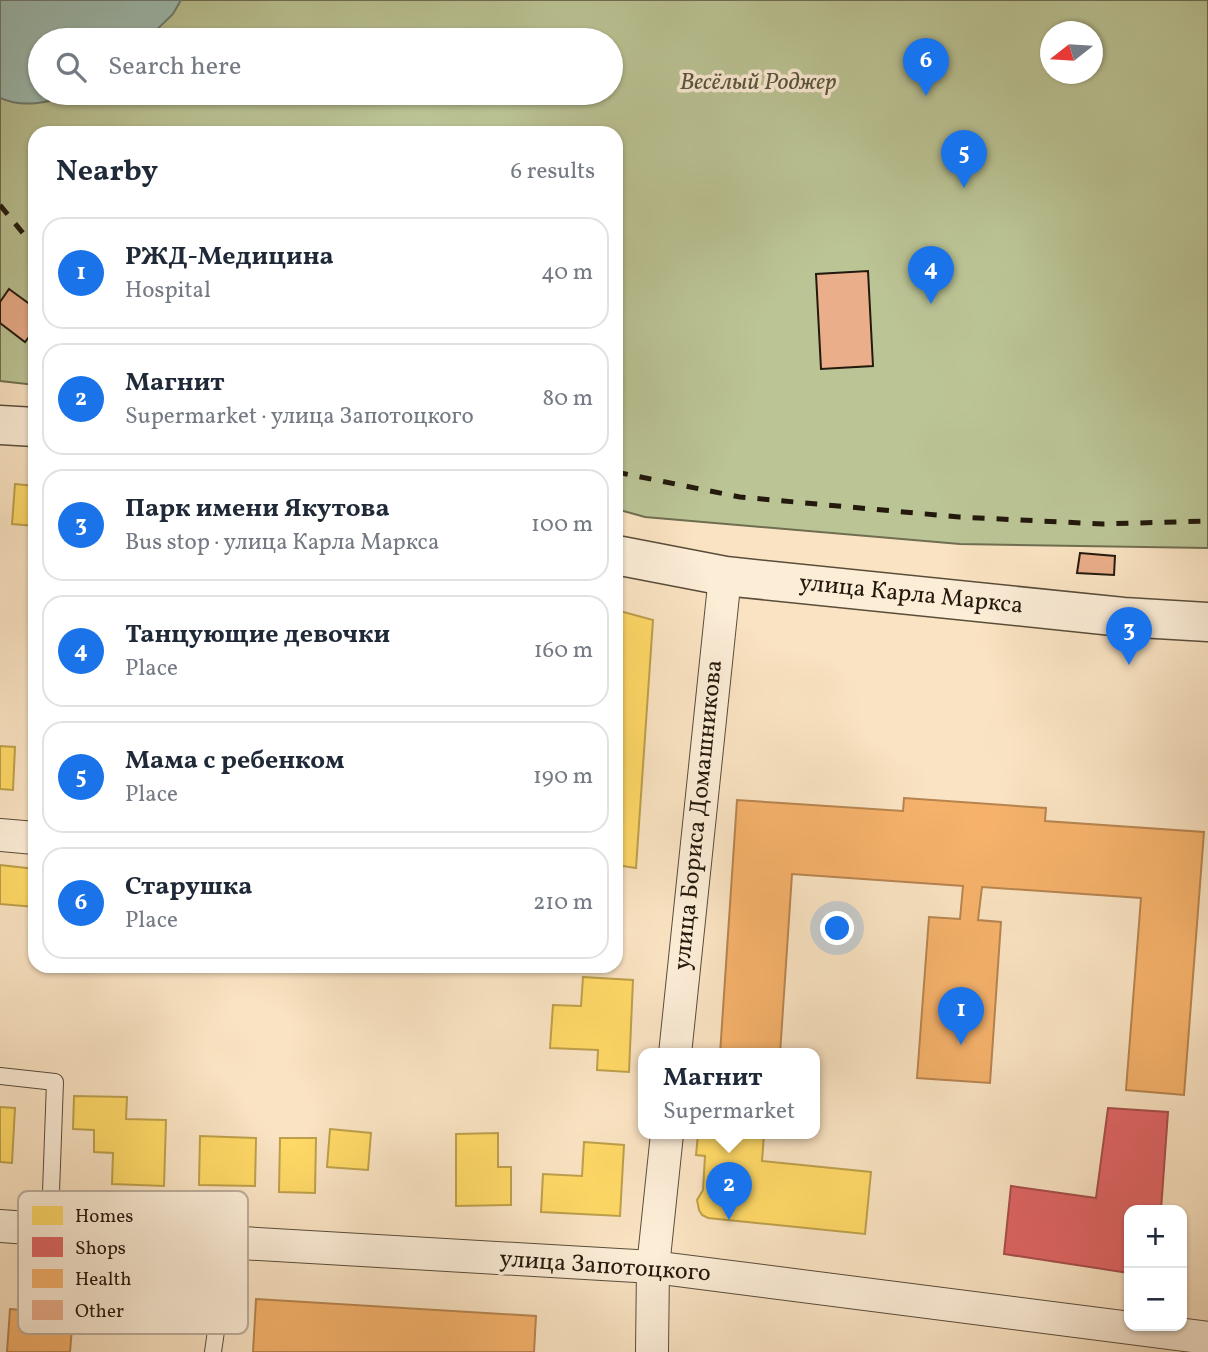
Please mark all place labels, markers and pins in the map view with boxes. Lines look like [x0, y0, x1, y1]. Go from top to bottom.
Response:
pin: 6 [903, 38, 949, 96]
pin: 5 [941, 130, 987, 188]
pin: 4 [908, 246, 954, 304]
pin: 3 [1106, 607, 1152, 665]
pin: 1 [938, 987, 984, 1045]
pin: 2 [706, 1162, 752, 1220]

